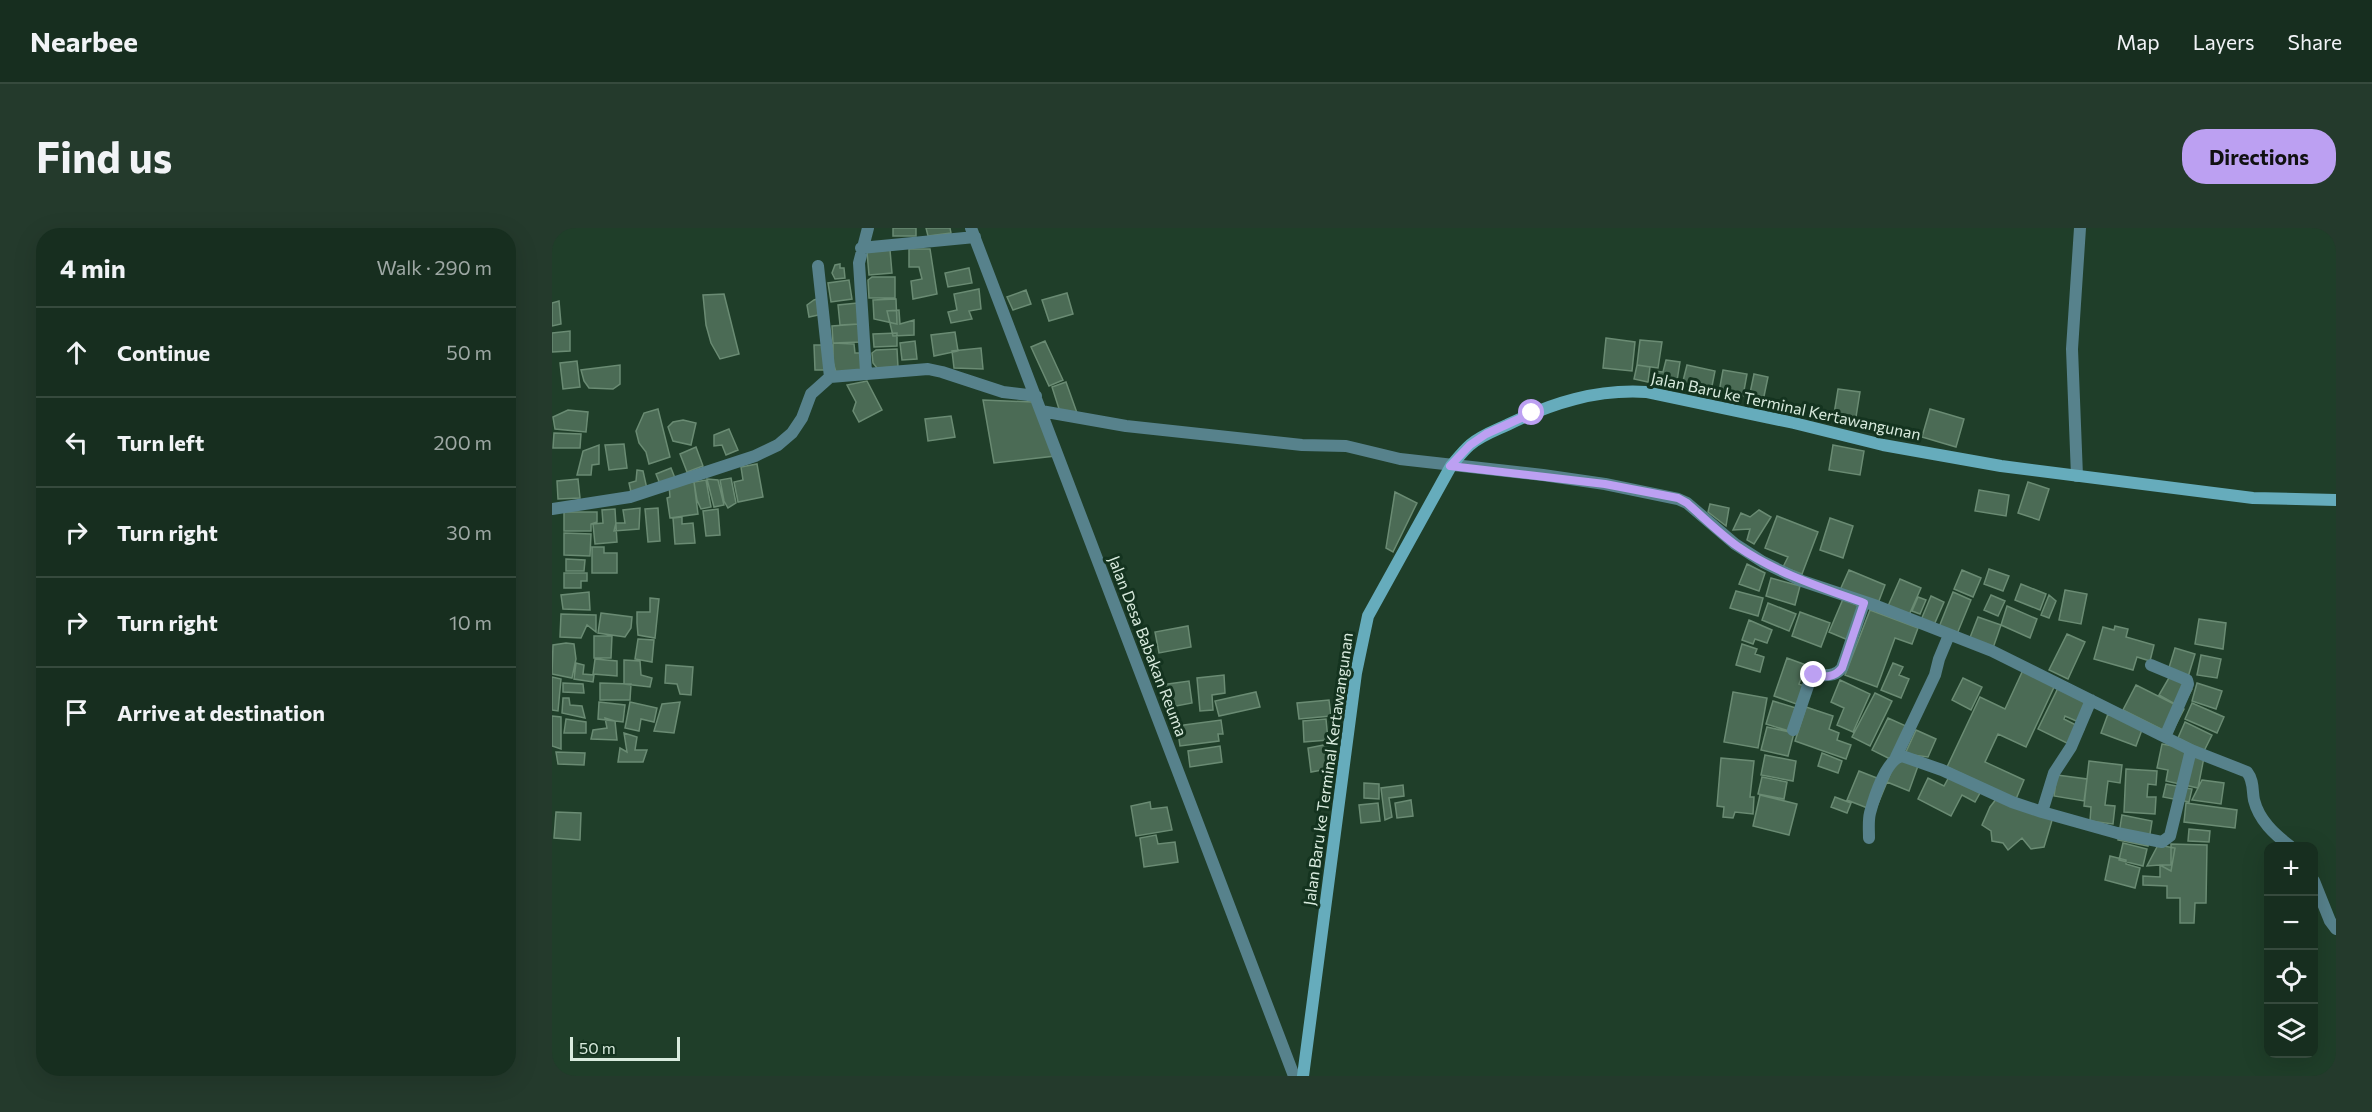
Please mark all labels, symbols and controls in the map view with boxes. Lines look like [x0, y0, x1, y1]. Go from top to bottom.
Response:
text: Nearbee [30, 24, 138, 58]
text: Map [2116, 29, 2160, 54]
text: Layers [2193, 29, 2255, 54]
text: Share [2288, 29, 2342, 54]
button: Directions [2182, 129, 2336, 184]
text: Find us [36, 130, 172, 182]
text: 4 min [60, 252, 126, 283]
text: Walk · 290 m [376, 255, 492, 279]
icon: ahead [60, 336, 93, 369]
text: Continue [117, 339, 210, 366]
text: 50 m [446, 340, 492, 364]
street label: Jalan Baru ke Terminal Kertawangunan [1649, 368, 1923, 443]
route start [1518, 399, 1544, 425]
icon: left [60, 426, 93, 459]
text: Turn left [117, 429, 204, 456]
text: 200 m [434, 430, 492, 454]
icon: right [60, 516, 93, 549]
text: Turn right [117, 519, 218, 546]
text: 30 m [446, 520, 492, 544]
street label: Jalan Desa Babakan Reuma [1105, 553, 1192, 739]
icon: right [60, 606, 93, 639]
text: Turn right [117, 609, 218, 636]
text: 10 m [449, 610, 492, 634]
street label: Jalan Baru ke Terminal Kertawangunan [1299, 631, 1356, 907]
route end [1800, 661, 1826, 687]
icon: arrive [60, 696, 93, 729]
text: Arrive at destination [117, 699, 325, 726]
map controls [2264, 842, 2318, 1058]
button: + [2264, 842, 2318, 896]
button: − [2264, 896, 2318, 950]
button: locate [2264, 950, 2318, 1004]
button: layers [2264, 1004, 2318, 1058]
scale bar [570, 1034, 680, 1062]
text: 50 m [579, 1038, 616, 1057]

